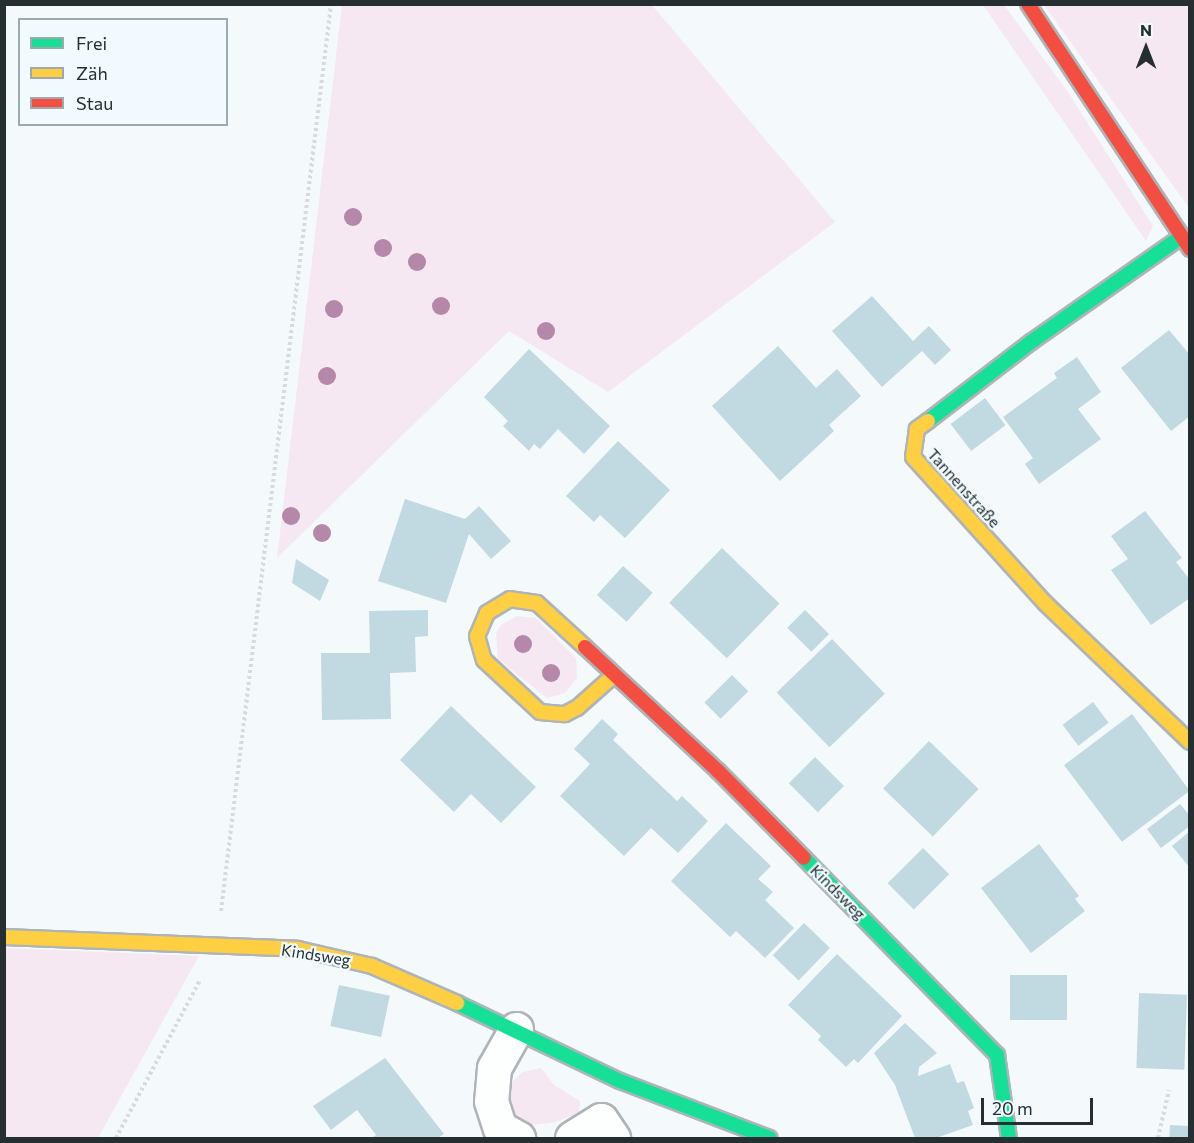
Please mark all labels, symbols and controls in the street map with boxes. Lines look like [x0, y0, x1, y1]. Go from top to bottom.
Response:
legend [18, 18, 228, 126]
north arrow [1116, 18, 1176, 78]
text: N [1140, 20, 1152, 39]
text: Frei [76, 32, 107, 54]
text: Zäh [76, 62, 108, 84]
text: Stau [76, 92, 113, 114]
street label: Tannenstraße [924, 445, 1004, 531]
street label: Kindsweg [806, 860, 870, 924]
street label: Kindsweg [280, 940, 352, 970]
scale bar [984, 1086, 1096, 1124]
text: 20 m [992, 1097, 1033, 1119]

